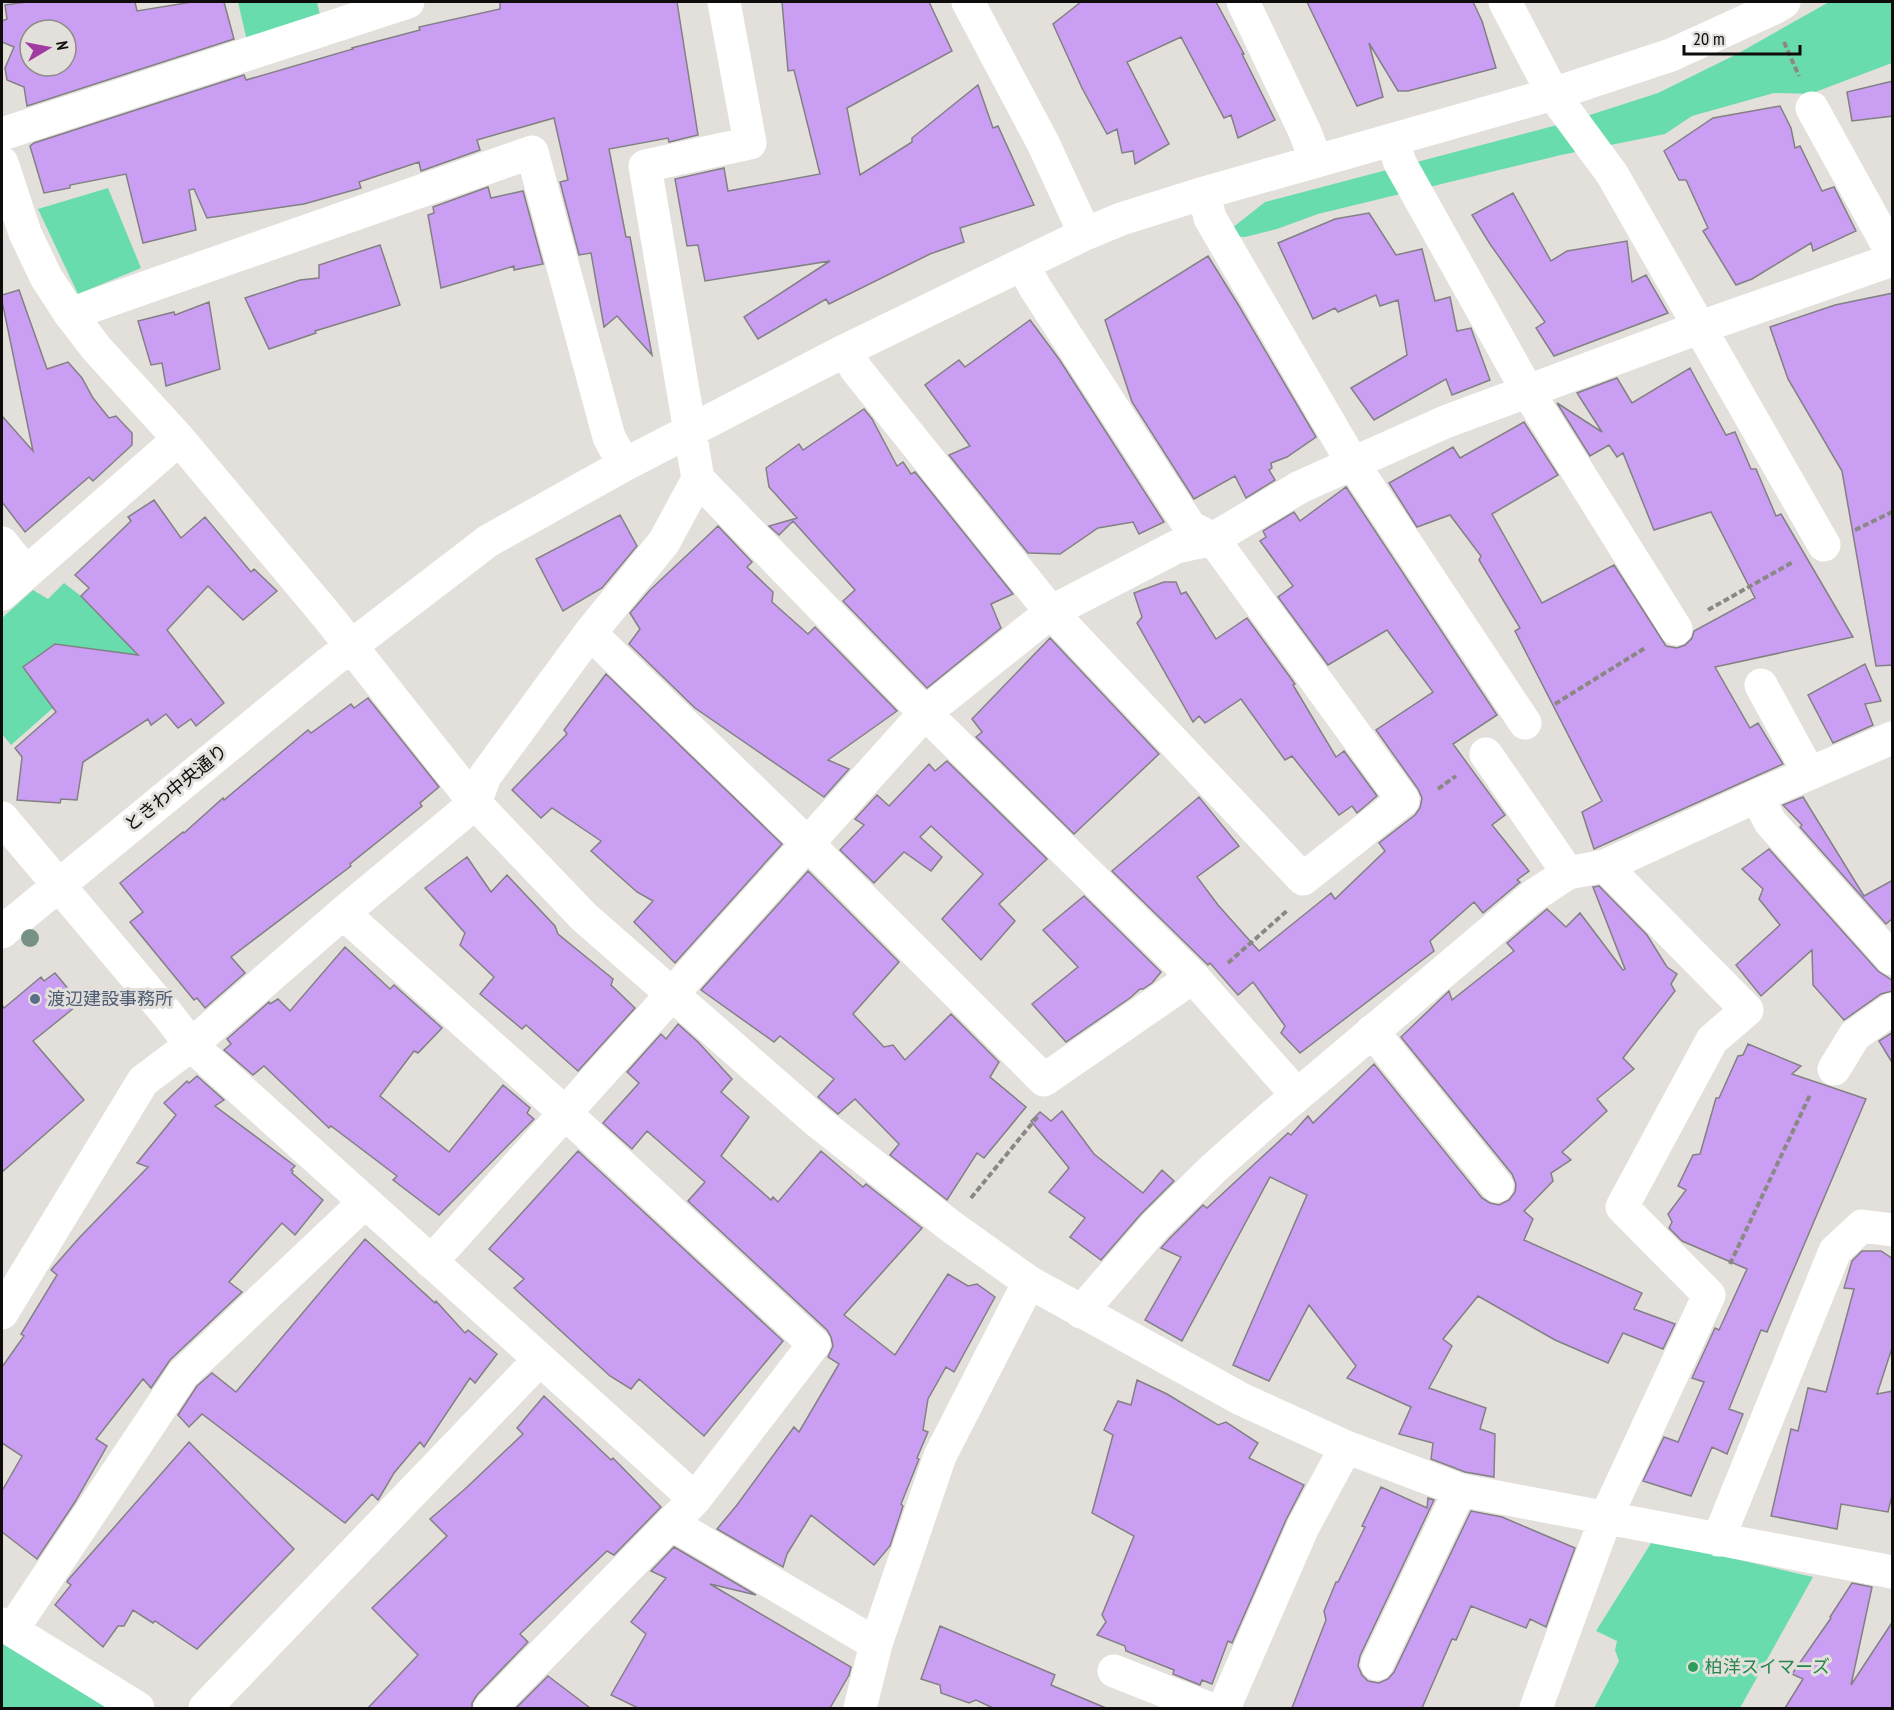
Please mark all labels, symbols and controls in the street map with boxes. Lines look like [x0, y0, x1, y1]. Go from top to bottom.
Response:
north arrow [18, 18, 78, 78]
scale bar [1684, 18, 1800, 56]
text: 20 m [1693, 27, 1725, 50]
text: N [52, 39, 73, 51]
street label: ときわ中央通り [119, 739, 232, 836]
place label: 渡辺建設事務所 [47, 987, 173, 1010]
marker: 渡辺建設事務所 [28, 992, 42, 1006]
place label: 柏洋スイマーズ [1705, 1655, 1830, 1678]
marker: 柏洋スイマーズ [1686, 1660, 1700, 1674]

